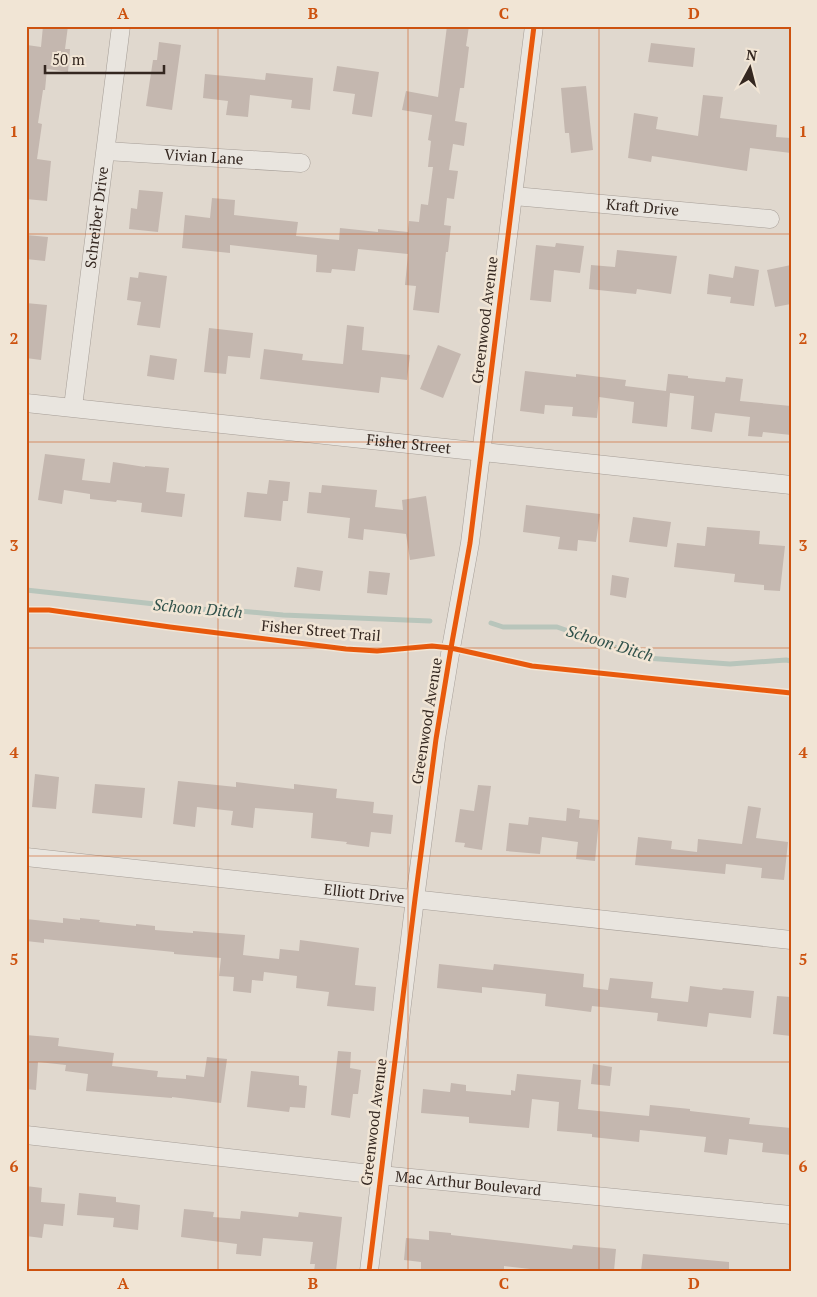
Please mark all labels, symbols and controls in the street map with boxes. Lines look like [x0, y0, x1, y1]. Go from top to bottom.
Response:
text: A [117, 2, 129, 24]
text: B [308, 2, 318, 24]
text: C [499, 2, 509, 24]
text: D [688, 2, 700, 24]
scale bar [45, 42, 164, 74]
north arrow [724, 42, 774, 92]
text: N [745, 45, 758, 65]
text: 50 m [52, 49, 85, 69]
text: 1 [9, 120, 19, 142]
text: 1 [798, 120, 808, 142]
street label: Vivian Lane [164, 144, 244, 168]
street label: Schreiber Drive [80, 165, 112, 270]
street label: Kraft Drive [605, 193, 680, 220]
street label: Greenwood Avenue [466, 255, 502, 385]
text: 2 [9, 327, 19, 349]
text: 2 [798, 327, 808, 349]
street label: Fisher Street [366, 429, 453, 458]
text: 3 [9, 534, 19, 556]
text: 3 [798, 534, 808, 556]
water label: Schoon Ditch [152, 593, 244, 623]
street label: Fisher Street Trail [261, 615, 382, 645]
water label: Schoon Ditch [564, 619, 656, 667]
street label: Greenwood Avenue [406, 656, 446, 786]
text: 4 [9, 741, 19, 763]
text: 4 [798, 741, 808, 763]
street label: Elliott Drive [323, 878, 405, 907]
text: 5 [9, 948, 19, 970]
text: 5 [798, 948, 808, 970]
street label: Greenwood Avenue [355, 1057, 391, 1187]
text: 6 [9, 1155, 19, 1177]
text: 6 [798, 1155, 808, 1177]
street label: Mac Arthur Boulevard [394, 1166, 542, 1200]
text: A [117, 1272, 129, 1294]
text: B [308, 1272, 318, 1294]
text: C [499, 1272, 509, 1294]
text: D [688, 1272, 700, 1294]

